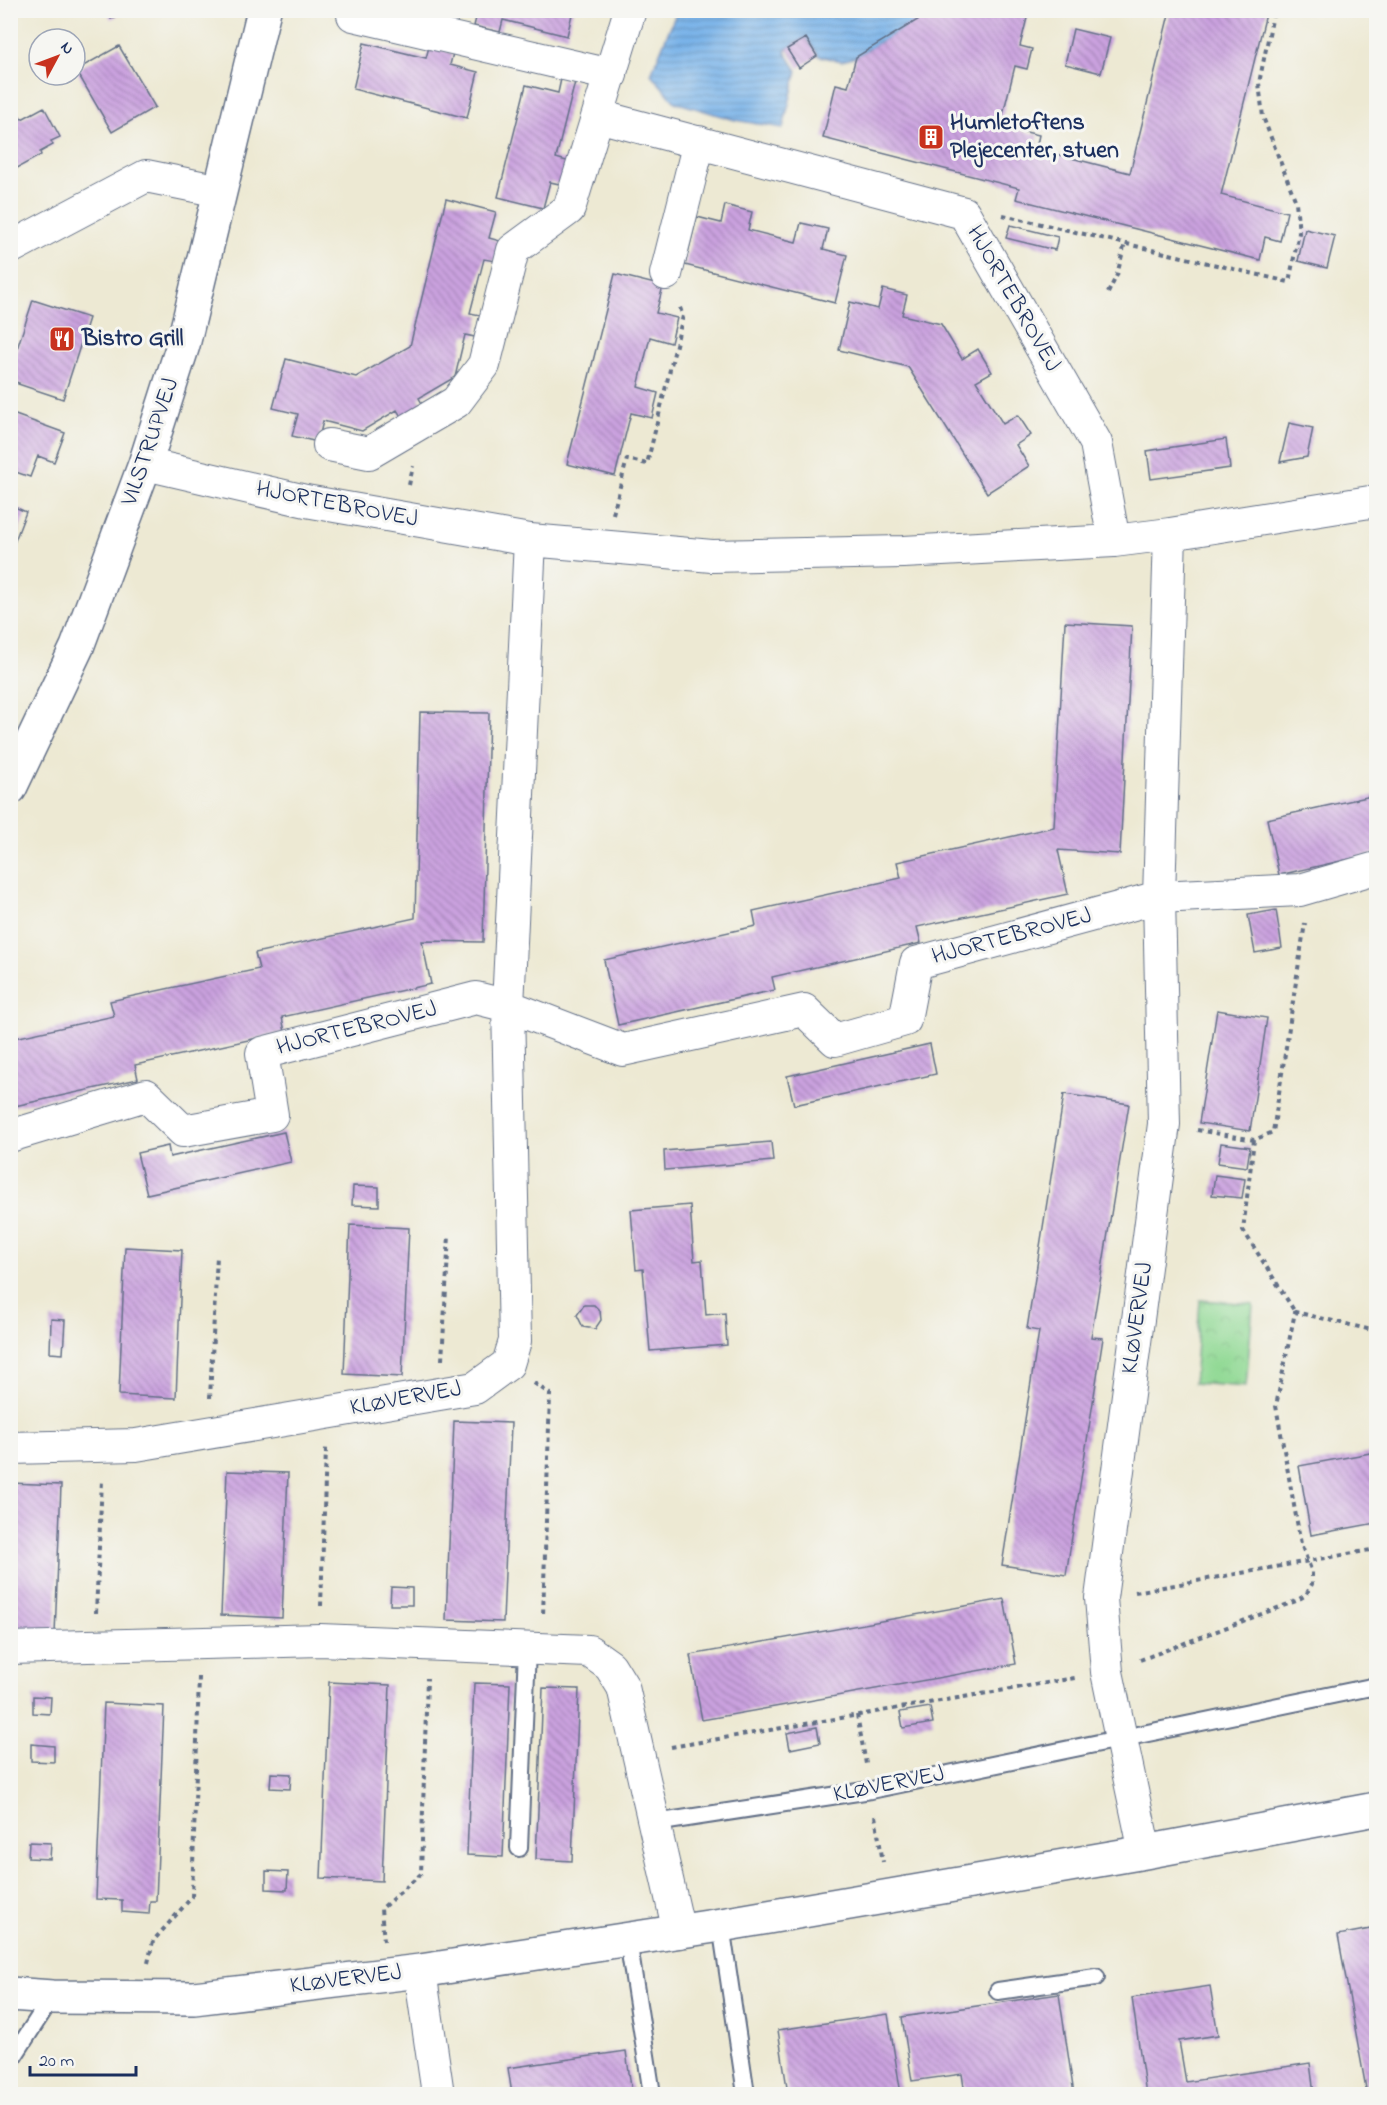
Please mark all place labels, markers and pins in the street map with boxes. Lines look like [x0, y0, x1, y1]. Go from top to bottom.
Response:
place label: Humletoftens Plejecenter, stuen [950, 106, 1119, 169]
building icon: Humletoftens Plejecenter, stuen [916, 122, 946, 152]
place label: Bistro Grill [81, 322, 184, 357]
restaurant icon: Bistro Grill [47, 324, 77, 354]

